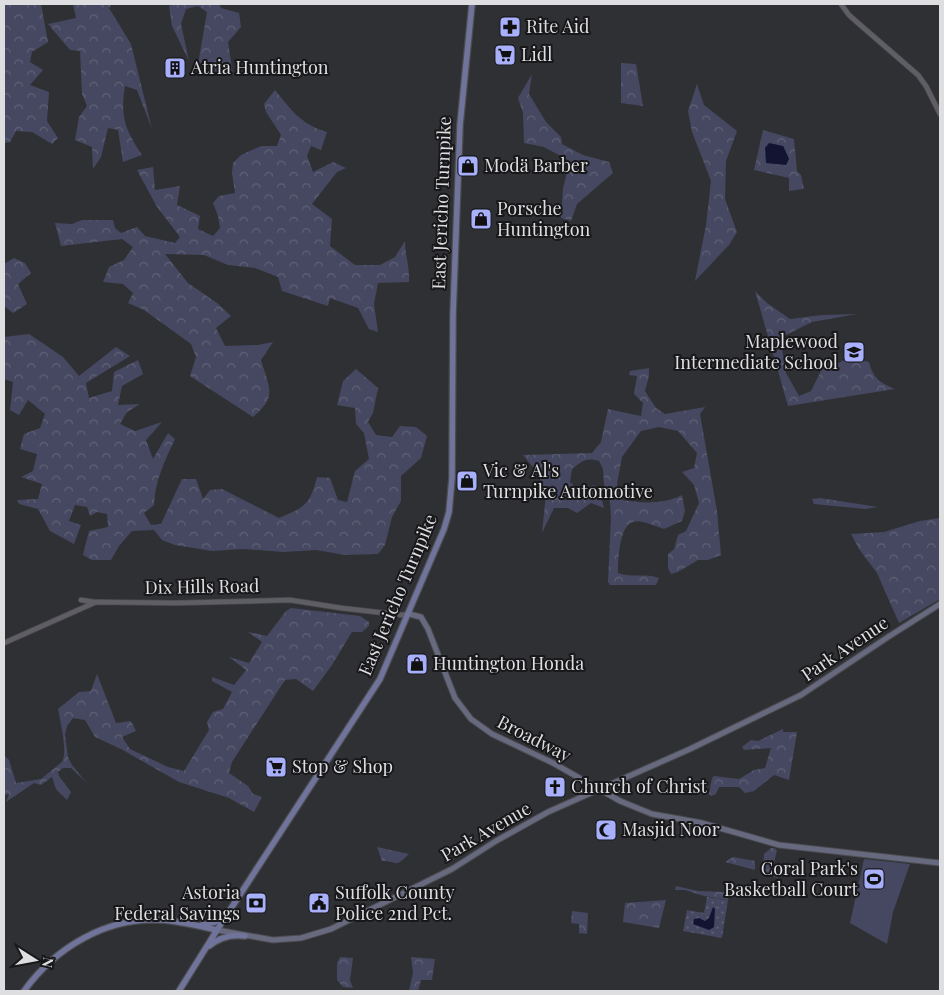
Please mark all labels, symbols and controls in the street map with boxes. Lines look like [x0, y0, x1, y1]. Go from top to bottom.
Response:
place label: Rite Aid [526, 14, 590, 38]
pharmacy icon: Rite Aid [498, 15, 522, 39]
place label: Lidl [521, 42, 552, 66]
supermarket icon: Lidl [493, 43, 517, 67]
place label: Atria Huntington [190, 55, 329, 79]
building icon: Atria Huntington [163, 56, 187, 80]
street label: East Jericho Turnpike [426, 116, 456, 290]
place label: Modä Barber [484, 153, 588, 177]
shop icon: Modä Barber [456, 154, 480, 178]
place label: Porsche Huntington [497, 196, 591, 241]
shop icon: Porsche Huntington [469, 207, 493, 231]
place label: Maplewood Intermediate School [674, 329, 839, 374]
school or university icon: Maplewood Intermediate School [842, 340, 866, 364]
place label: Vic & Al's Turnpike Automotive [482, 458, 653, 503]
shop icon: Vic & Al's Turnpike Automotive [455, 469, 479, 493]
street label: East Jericho Turnpike [352, 510, 442, 679]
street label: Dix Hills Road [144, 573, 260, 599]
street label: Park Avenue [796, 610, 893, 686]
place label: Huntington Honda [433, 651, 584, 675]
shop icon: Huntington Honda [405, 652, 429, 676]
street label: Broadway [493, 709, 575, 767]
place label: Stop & Shop [292, 754, 393, 778]
supermarket icon: Stop & Shop [264, 755, 288, 779]
place label: Church of Christ [571, 774, 708, 798]
church icon: Church of Christ [543, 775, 567, 799]
street label: Park Avenue [436, 796, 535, 867]
place label: Masjid Noor [622, 817, 720, 841]
mosque icon: Masjid Noor [594, 818, 618, 842]
place label: Coral Park's Basketball Court [724, 856, 859, 901]
sports icon: Coral Park's Basketball Court [862, 867, 886, 891]
place label: Astoria Federal Savings [114, 880, 240, 925]
place label: Suffolk County Police 2nd Pct. [335, 880, 455, 925]
bank icon: Astoria Federal Savings [244, 891, 268, 915]
public building icon: Suffolk County Police 2nd Pct. [307, 891, 331, 915]
north arrow [10, 935, 60, 985]
text: N [38, 956, 59, 969]

